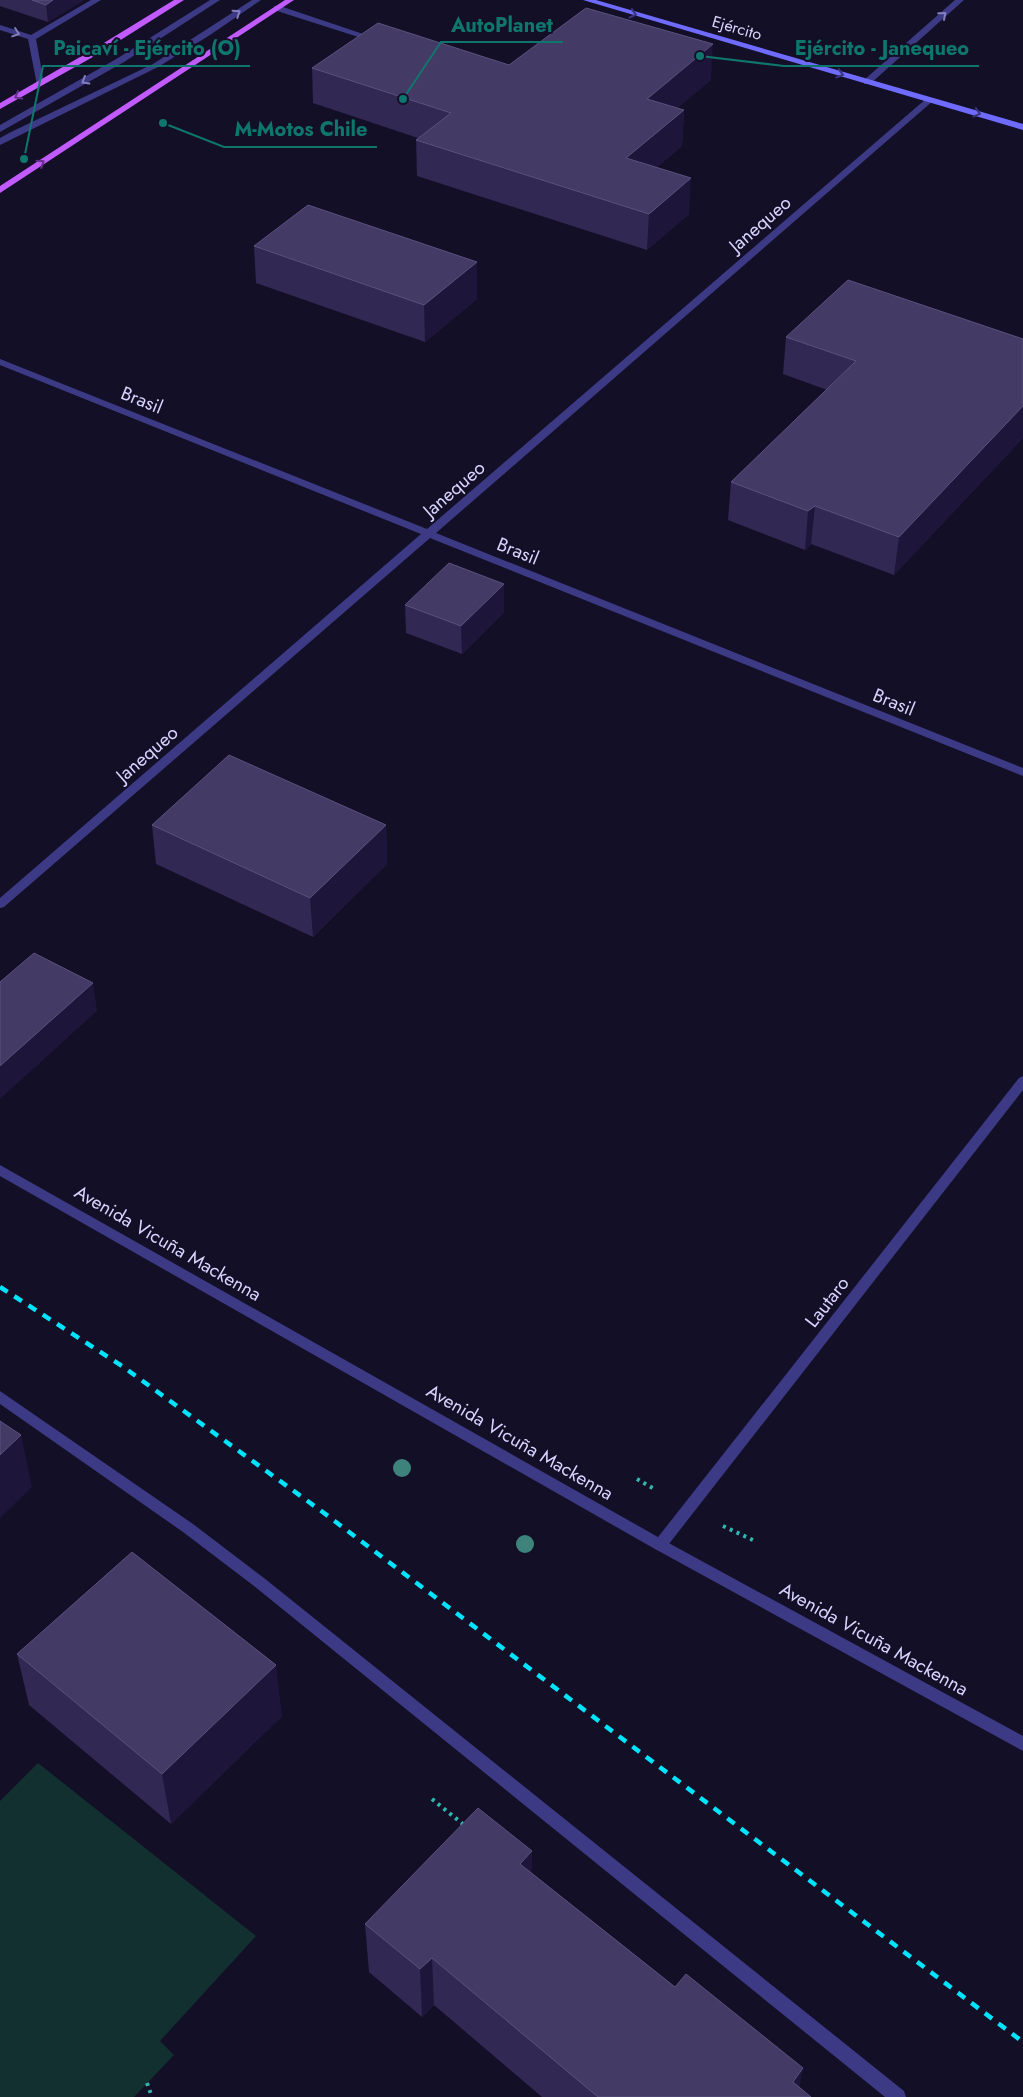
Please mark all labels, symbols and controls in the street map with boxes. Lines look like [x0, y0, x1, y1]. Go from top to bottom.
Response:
callout: AutoPlanet [441, 7, 563, 42]
one-way arrow [629, 8, 637, 18]
one-way arrow [232, 10, 241, 20]
street label: Ejército [709, 10, 765, 46]
text: AutoPlanet [450, 11, 554, 40]
one-way arrow [938, 12, 947, 21]
one-way arrow [11, 27, 20, 37]
callout: Paicaví - Ejército (O) [43, 31, 250, 66]
callout: Ejército - Janequeo [784, 31, 979, 66]
text: Paicaví - Ejército (O) [53, 34, 241, 63]
text: Ejército - Janequeo [795, 34, 969, 63]
one-way arrow [835, 68, 843, 78]
one-way arrow [82, 74, 91, 84]
one-way arrow [14, 90, 23, 100]
one-way arrow [972, 108, 980, 118]
callout: M-Motos Chile [224, 112, 377, 147]
text: M-Motos Chile [235, 115, 367, 144]
one-way arrow [36, 160, 45, 170]
street label: Janequeo [721, 189, 797, 261]
street label: Brasil [117, 379, 167, 421]
street label: Janequeo [415, 454, 491, 526]
street label: Brasil [493, 530, 543, 572]
street label: Brasil [869, 681, 919, 723]
street label: Janequeo [108, 719, 184, 791]
street label: Avenida Vicuña Mackenna [69, 1178, 267, 1308]
street label: Lautaro [799, 1271, 855, 1333]
street label: Avenida Vicuña Mackenna [421, 1377, 619, 1507]
street label: Avenida Vicuña Mackenna [775, 1576, 973, 1702]

